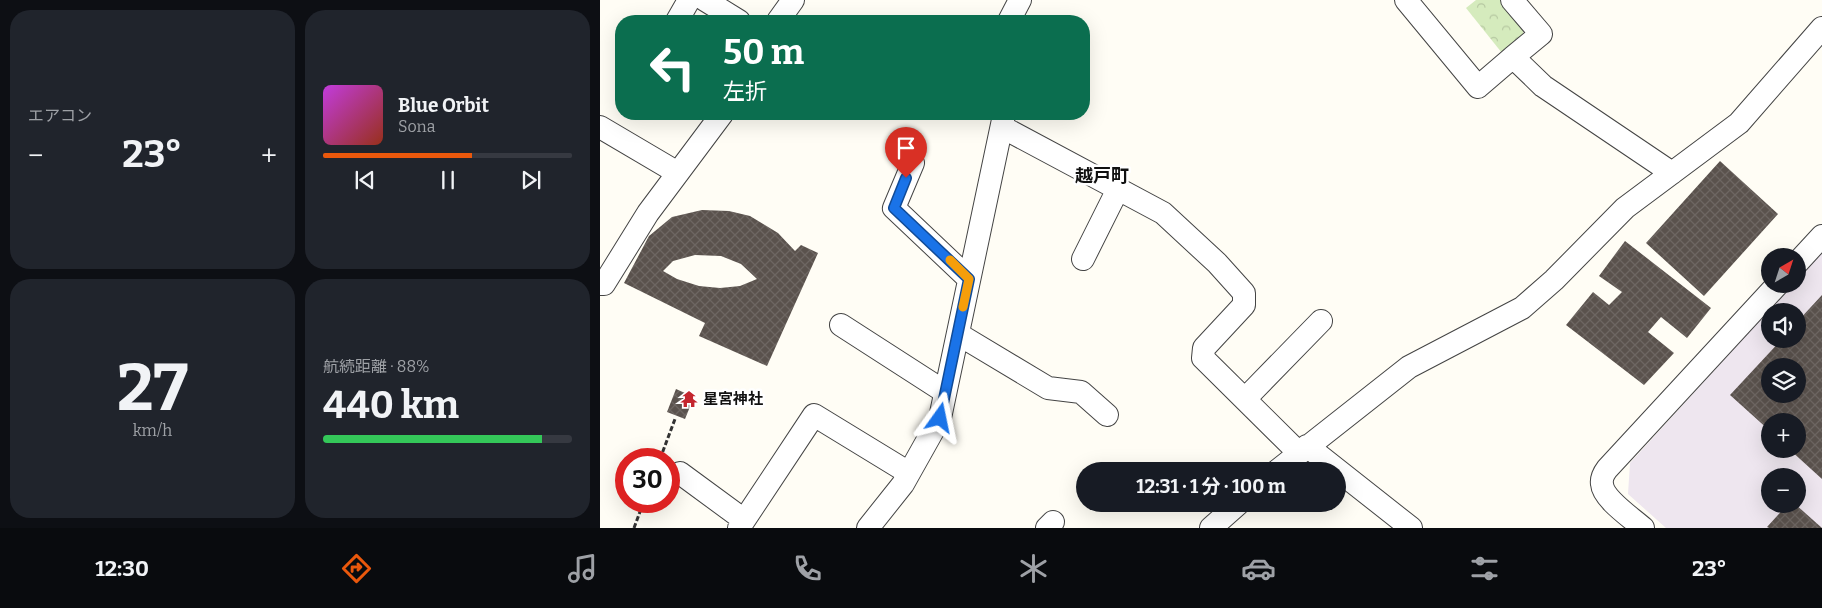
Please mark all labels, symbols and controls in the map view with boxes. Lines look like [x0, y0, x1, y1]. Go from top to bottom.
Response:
text: 50 m [723, 31, 804, 73]
icon: left [640, 35, 705, 100]
text: 左折 [723, 78, 767, 105]
text: Blue Orbit [398, 94, 489, 117]
text: エアコン [28, 106, 92, 125]
text: Sona [398, 117, 435, 136]
pin [885, 127, 927, 178]
text: 23° [122, 131, 182, 177]
icon: arrive [892, 134, 920, 162]
text: − [28, 139, 43, 172]
text: + [261, 139, 277, 172]
district label: 越戸町 [1075, 165, 1129, 187]
icon: previous [351, 166, 379, 194]
icon: pause [434, 166, 462, 194]
icon: next [517, 166, 545, 194]
north arrow [1761, 248, 1806, 292]
map controls [1761, 248, 1806, 513]
button: sound [1761, 303, 1806, 348]
text: 27 [117, 349, 188, 427]
text: 航続距離 · 88% [323, 357, 430, 376]
button: layers [1761, 358, 1806, 403]
text: 440 km [323, 382, 459, 428]
temple icon: 星宮神社 [679, 389, 699, 409]
place label: 星宮神社 [703, 390, 763, 408]
position arrow [913, 391, 965, 443]
button: + [1761, 413, 1806, 458]
text: km/h [133, 421, 172, 440]
speed limit sign: 30 [615, 448, 680, 513]
button: − [1761, 468, 1806, 513]
text: 12:31 · 1 分 · 100 m [1136, 475, 1286, 498]
icon: directions [339, 551, 374, 586]
icon: music [565, 551, 600, 586]
icon: phone [790, 551, 825, 586]
icon: climate [1016, 551, 1051, 586]
icon: car [1241, 551, 1276, 586]
icon: filters [1467, 551, 1502, 586]
text: 12:30 [95, 555, 149, 582]
text: 23° [1692, 555, 1727, 582]

